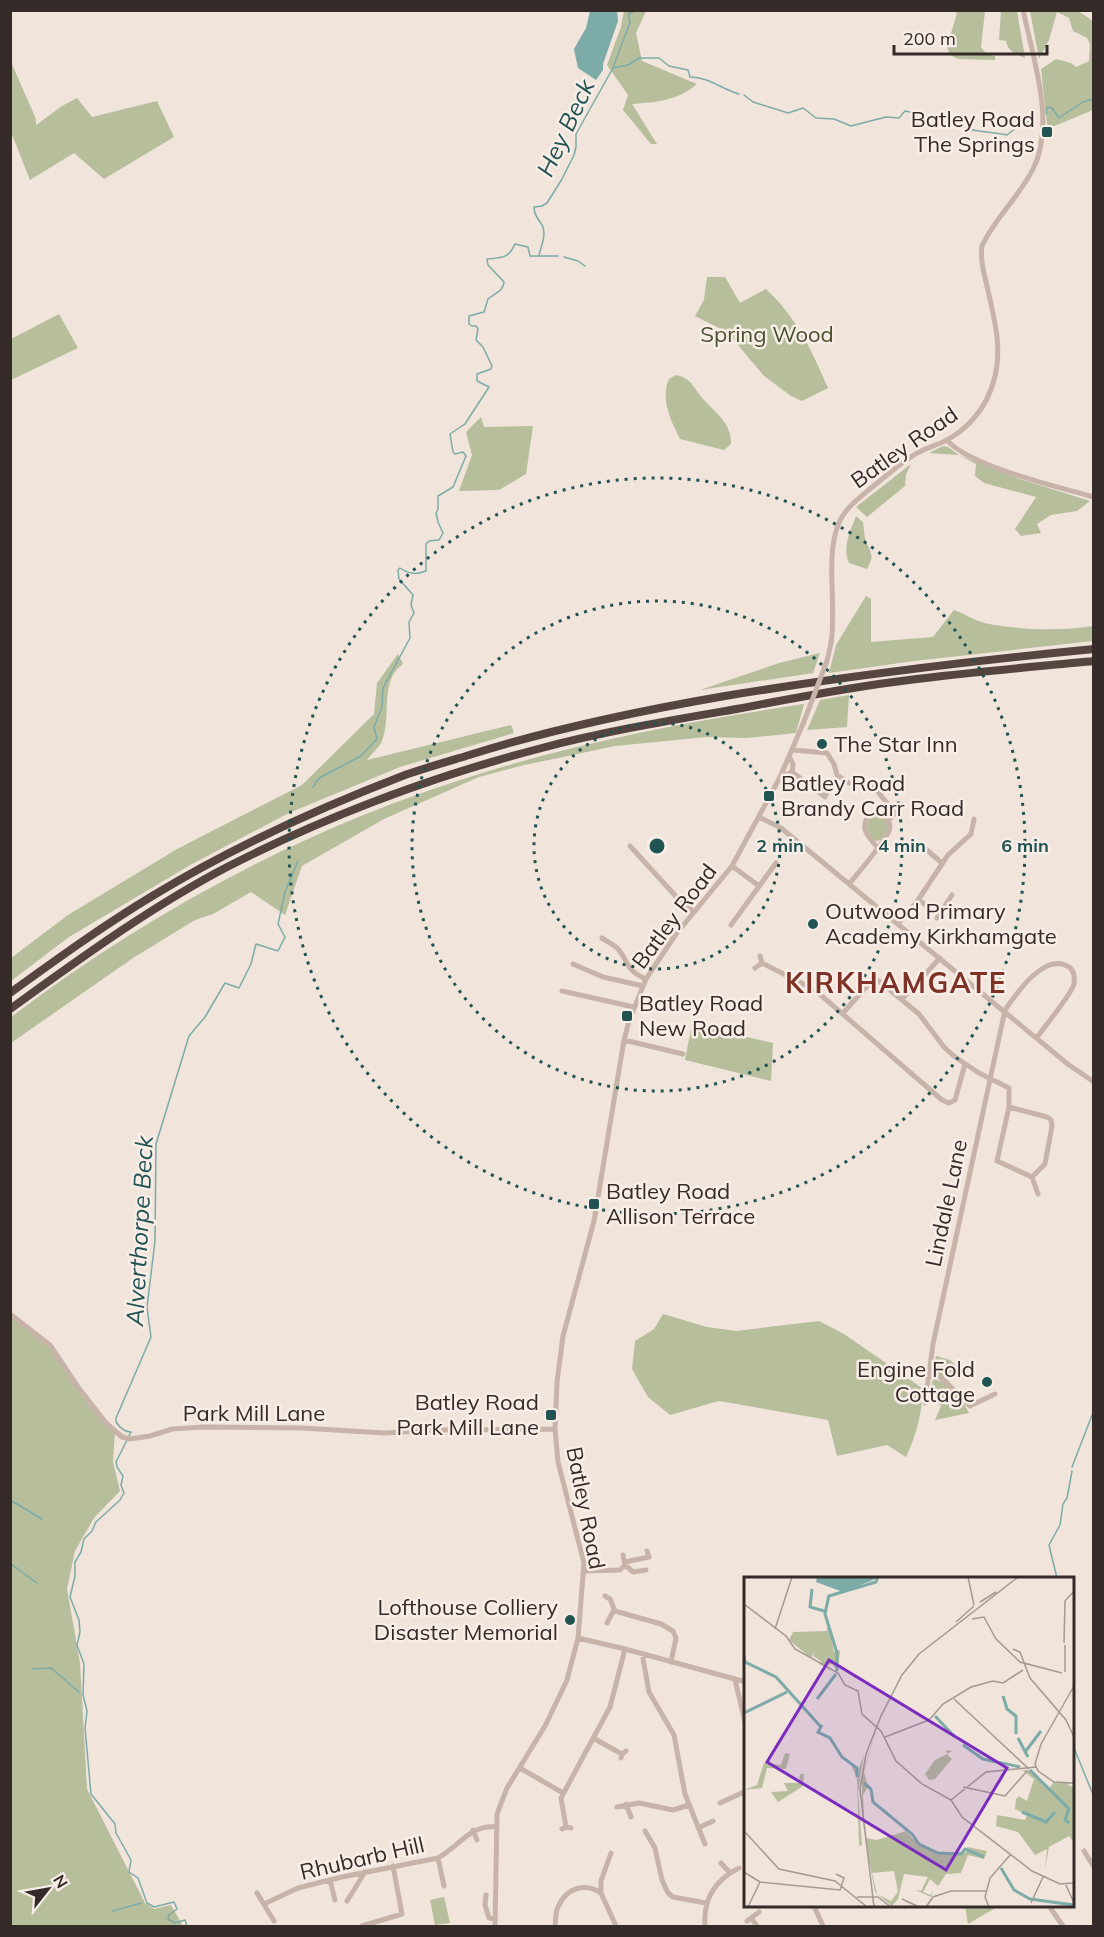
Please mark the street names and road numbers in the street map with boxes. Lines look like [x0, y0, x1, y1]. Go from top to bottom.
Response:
street label: Batley Road [845, 400, 963, 494]
street label: Batley Road [625, 858, 723, 974]
street label: Lindale Lane [919, 1137, 973, 1269]
street label: Park Mill Lane [183, 1399, 325, 1427]
street label: Batley Road [560, 1444, 612, 1572]
street label: Rhubarb Hill [297, 1830, 427, 1886]

